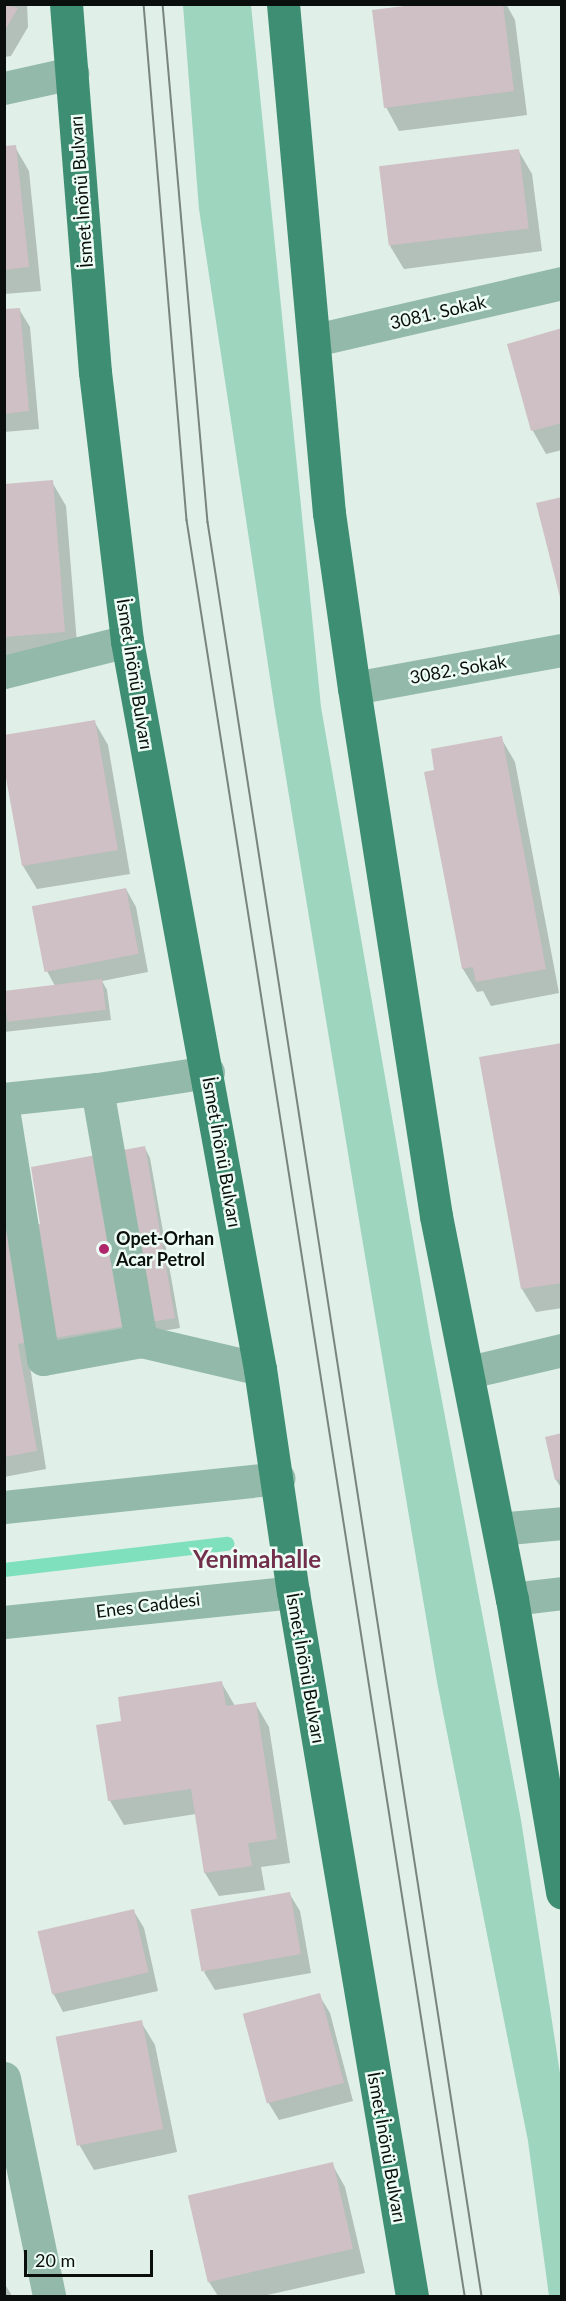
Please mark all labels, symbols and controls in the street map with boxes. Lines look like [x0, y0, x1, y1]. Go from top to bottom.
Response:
street label: İsmet İnönü Bulvarı [65, 115, 97, 269]
street label: 3081. Sokak [388, 290, 488, 334]
street label: İsmet İnönü Bulvarı [112, 597, 158, 751]
street label: 3082. Sokak [408, 650, 508, 688]
street label: İsmet İnönü Bulvarı [198, 1075, 246, 1229]
place label: Opet-Orhan Acar Petrol [116, 1228, 214, 1270]
marker: Opet-Orhan Acar Petrol [97, 1242, 111, 1256]
district label: Yenimahalle [193, 1545, 321, 1573]
street label: Enes Caddesi [95, 1588, 201, 1622]
street label: İsmet İnönü Bulvarı [282, 1591, 330, 1745]
street label: İsmet İnönü Bulvarı [363, 2070, 411, 2224]
scale bar [27, 2238, 156, 2276]
text: 20 m [35, 2249, 75, 2271]

